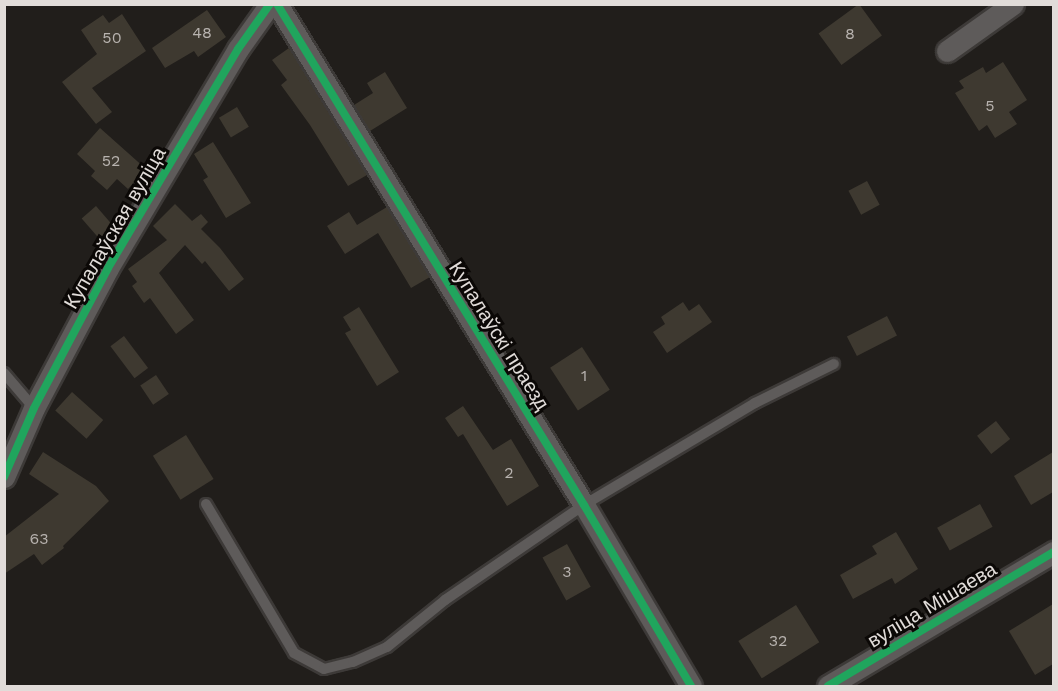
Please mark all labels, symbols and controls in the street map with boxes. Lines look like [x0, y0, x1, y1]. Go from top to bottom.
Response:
house number: 48 [192, 23, 212, 43]
house number: 8 [845, 24, 855, 44]
house number: 50 [102, 28, 122, 48]
house number: 5 [985, 96, 995, 116]
street label: Купалаўская вуліца [59, 143, 171, 313]
house number: 52 [102, 151, 120, 171]
street label: Купалаўскі праезд [444, 257, 554, 415]
house number: 1 [581, 366, 587, 386]
house number: 2 [504, 463, 514, 483]
house number: 63 [29, 529, 49, 549]
street label: вуліца Мішаева [863, 557, 1001, 653]
house number: 3 [562, 562, 572, 582]
house number: 32 [769, 631, 787, 651]

